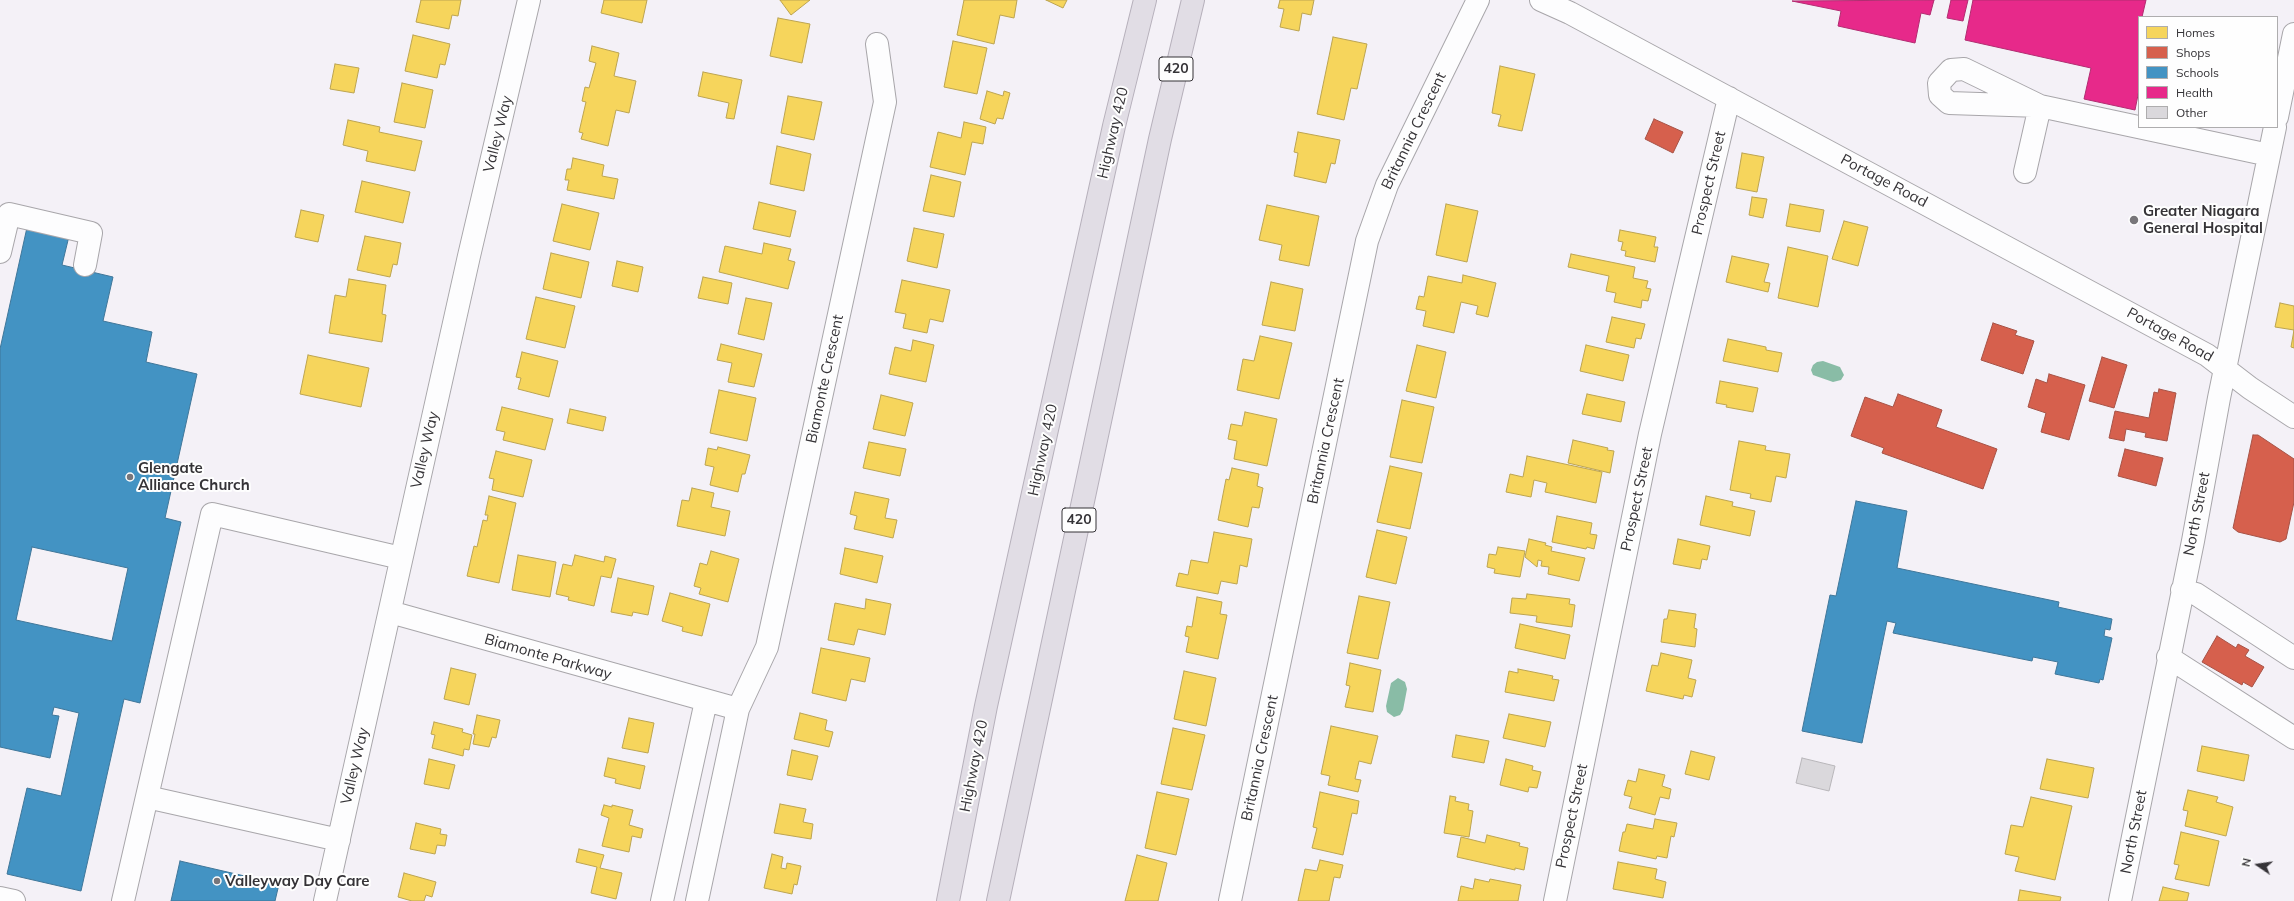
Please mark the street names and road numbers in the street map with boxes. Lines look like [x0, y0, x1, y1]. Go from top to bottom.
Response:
road number: 420 [1159, 57, 1193, 81]
street label: Britannia Crescent [1378, 69, 1450, 193]
street label: Highway 420 [1094, 85, 1132, 181]
street label: Valley Way [480, 94, 516, 174]
street label: Prospect Street [1688, 129, 1730, 237]
street label: Portage Road [1837, 151, 1931, 211]
street label: Portage Road [2124, 304, 2216, 366]
street label: Biamonte Crescent [803, 313, 847, 445]
street label: Britannia Crescent [1304, 376, 1348, 506]
street label: Highway 420 [1024, 402, 1062, 498]
street label: Valley Way [407, 410, 443, 490]
street label: Prospect Street [1617, 445, 1657, 553]
street label: North Street [2180, 471, 2214, 557]
road number: 420 [1062, 508, 1096, 532]
street label: Biamonte Parkway [482, 630, 614, 684]
street label: Britannia Crescent [1238, 693, 1282, 823]
street label: Highway 420 [956, 718, 992, 814]
street label: Valley Way [337, 726, 373, 806]
street label: Prospect Street [1552, 762, 1592, 870]
street label: North Street [2117, 789, 2151, 875]

